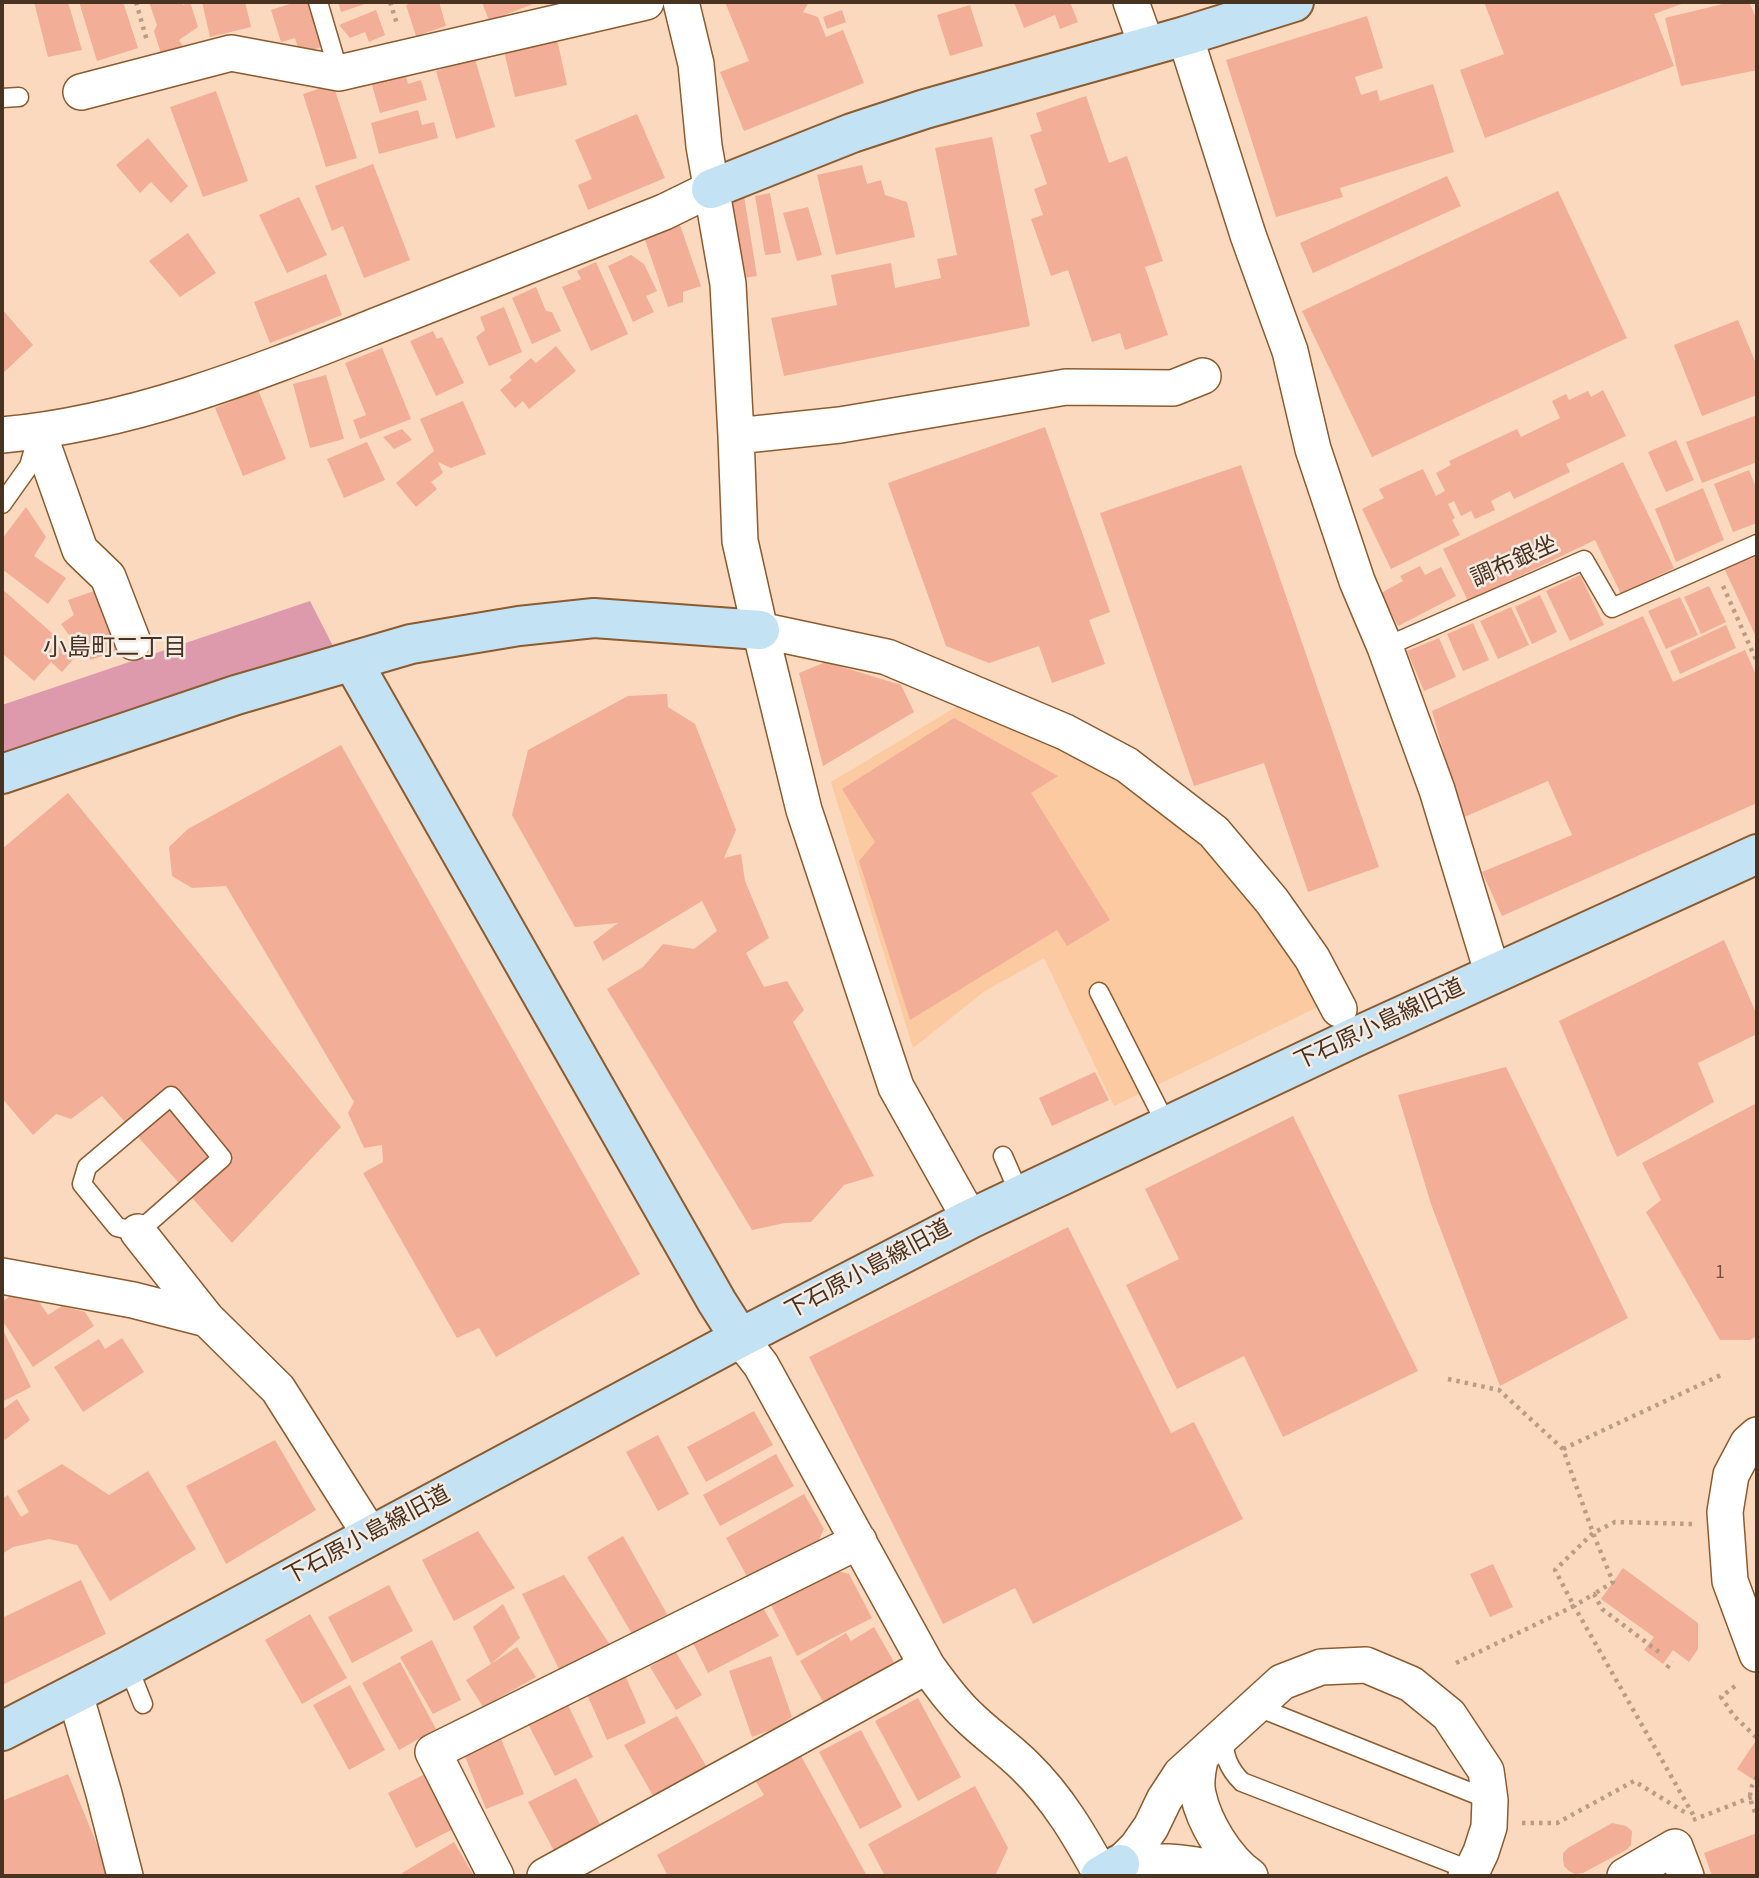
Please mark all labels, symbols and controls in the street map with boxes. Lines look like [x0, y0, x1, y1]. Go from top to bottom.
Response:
street label: 調布銀坐 [1467, 532, 1563, 594]
district label: 小島町二丁目 [43, 636, 187, 664]
street label: 下石原小島線旧道 [1291, 975, 1469, 1077]
street label: 下石原小島線旧道 [781, 1216, 957, 1326]
house number: 1 [1715, 1263, 1725, 1285]
street label: 下石原小島線旧道 [280, 1482, 456, 1592]

